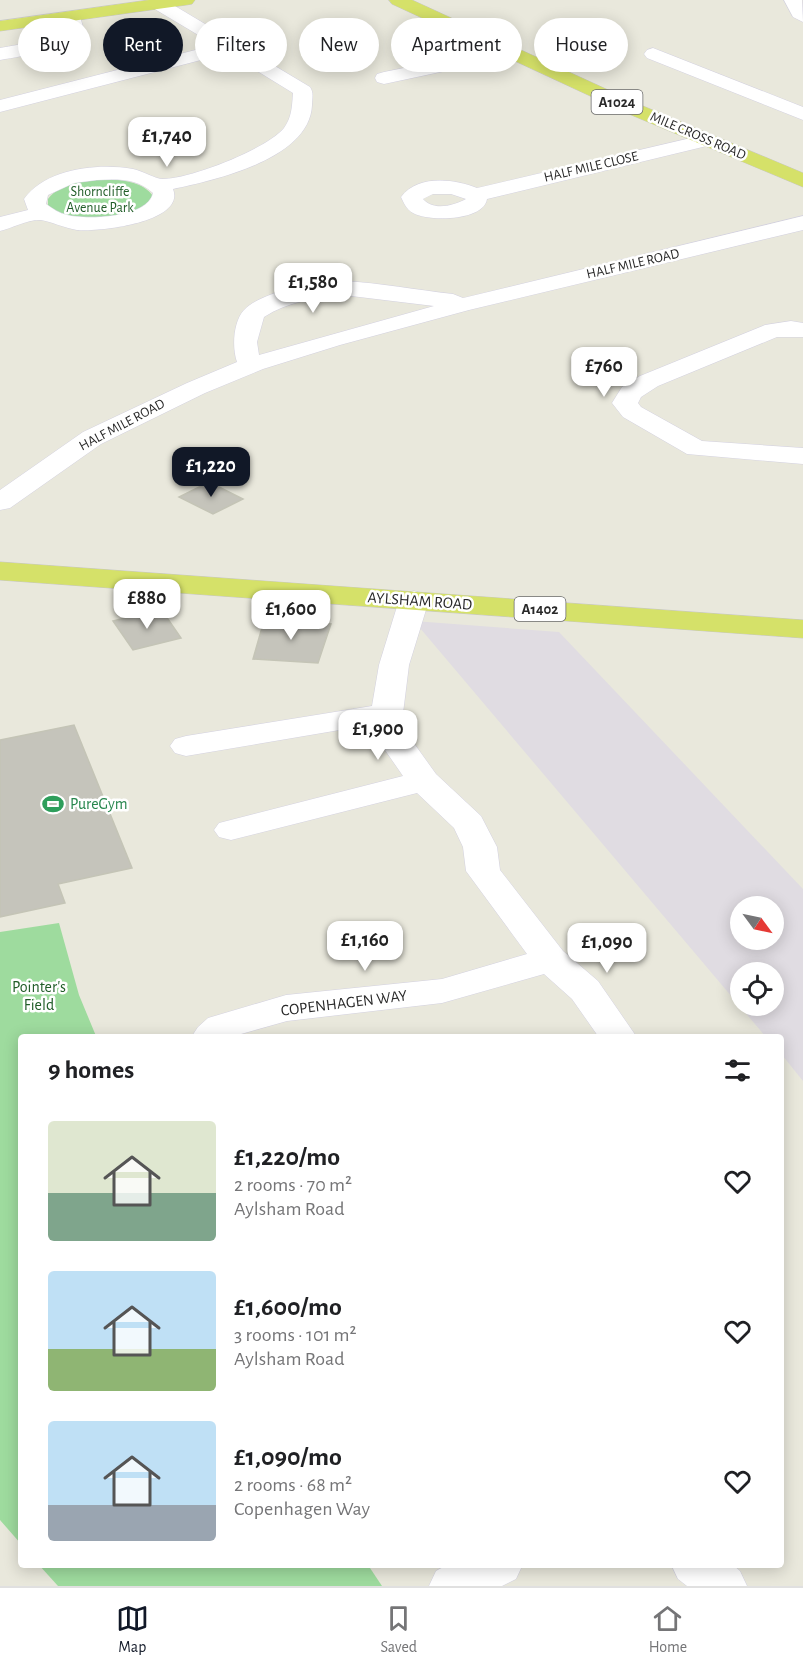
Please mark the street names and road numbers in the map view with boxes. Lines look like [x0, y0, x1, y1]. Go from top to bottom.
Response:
road number: A1024 [592, 90, 642, 114]
street label: MILE CROSS ROAD [648, 110, 748, 162]
street label: HALF MILE CLOSE [542, 149, 640, 185]
street label: HALF MILE ROAD [585, 246, 681, 282]
street label: HALF MILE ROAD [77, 397, 167, 453]
street label: AYLSHAM ROAD [367, 589, 473, 613]
road number: A1402 [514, 597, 566, 621]
street label: COPENHAGEN WAY [280, 987, 409, 1019]

